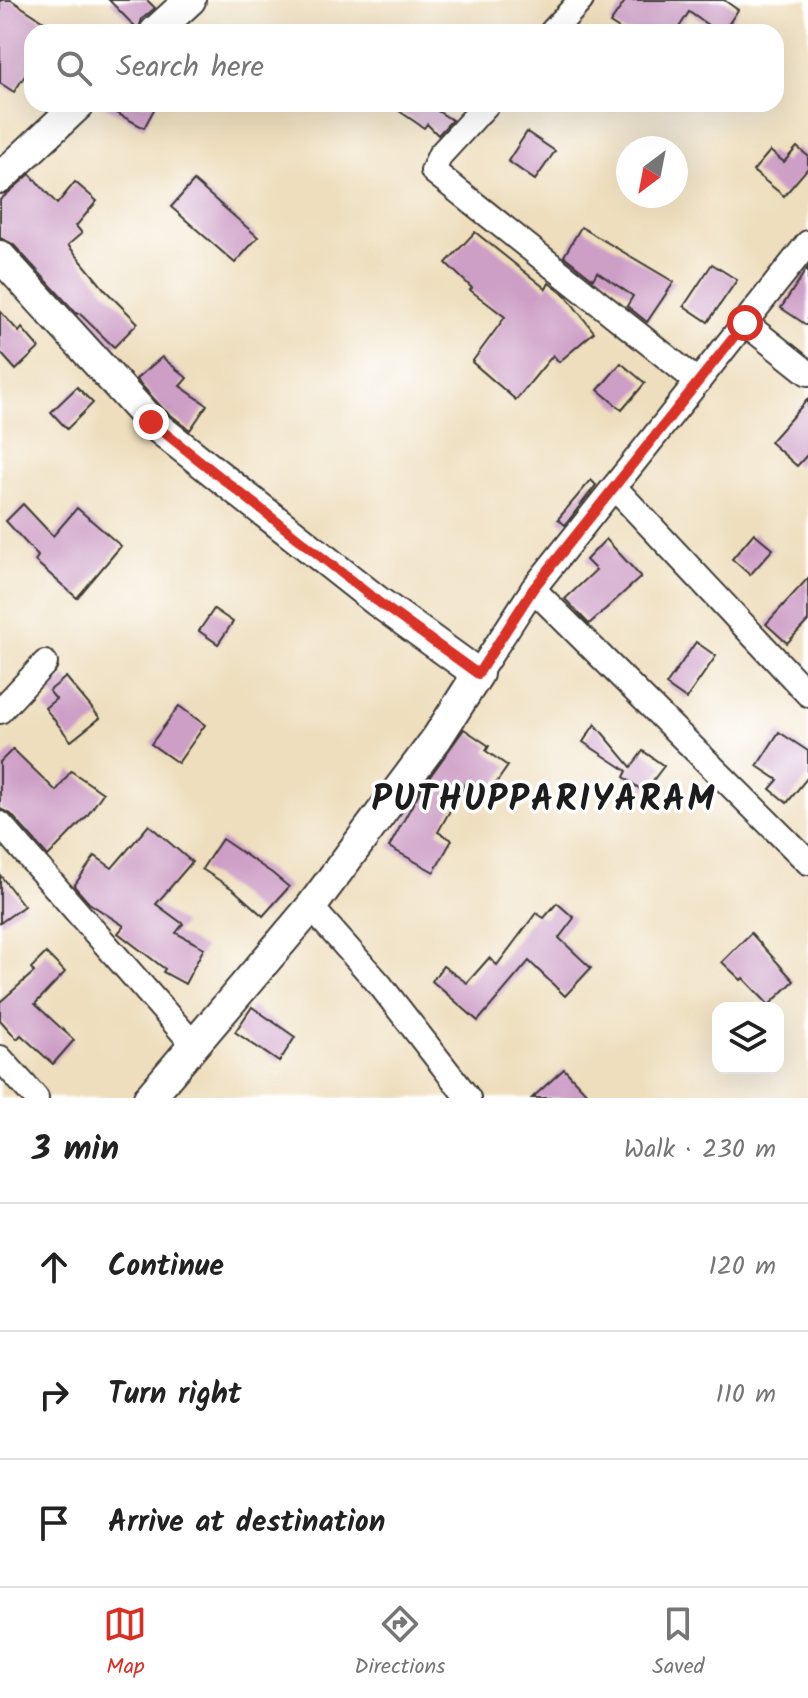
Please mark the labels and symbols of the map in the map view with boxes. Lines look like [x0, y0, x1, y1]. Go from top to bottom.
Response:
north arrow [616, 136, 688, 208]
route start [727, 305, 763, 341]
route end [133, 404, 169, 440]
district label: PUTHUPPARIYARAM [371, 772, 717, 829]

